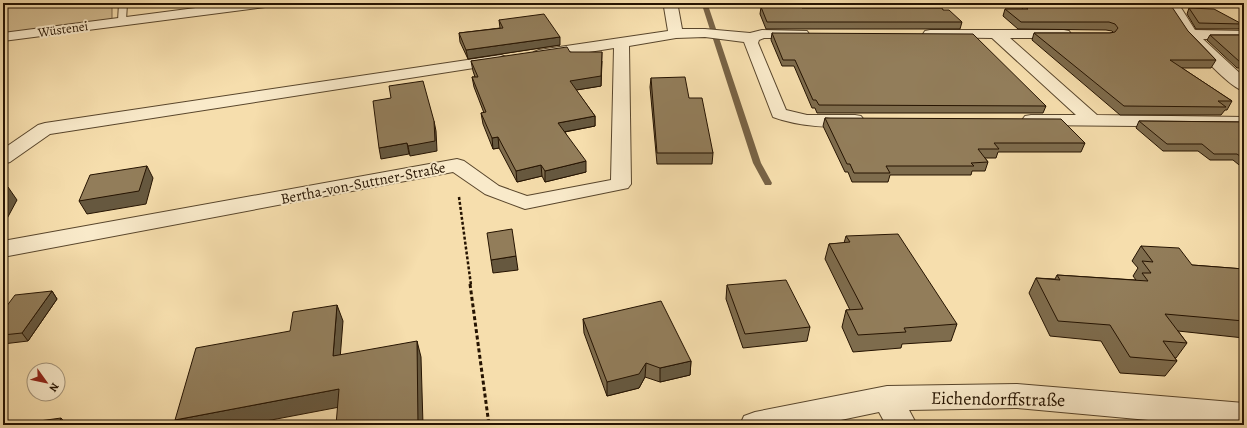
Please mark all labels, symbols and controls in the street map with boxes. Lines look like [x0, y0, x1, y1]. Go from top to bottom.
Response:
street label: Wüstenei [36, 17, 90, 41]
street label: Bertha-von-Suttner-Straße [279, 157, 447, 209]
north arrow [26, 362, 66, 402]
text: N [45, 380, 62, 395]
street label: Eichendorffstraße [931, 386, 1065, 412]

